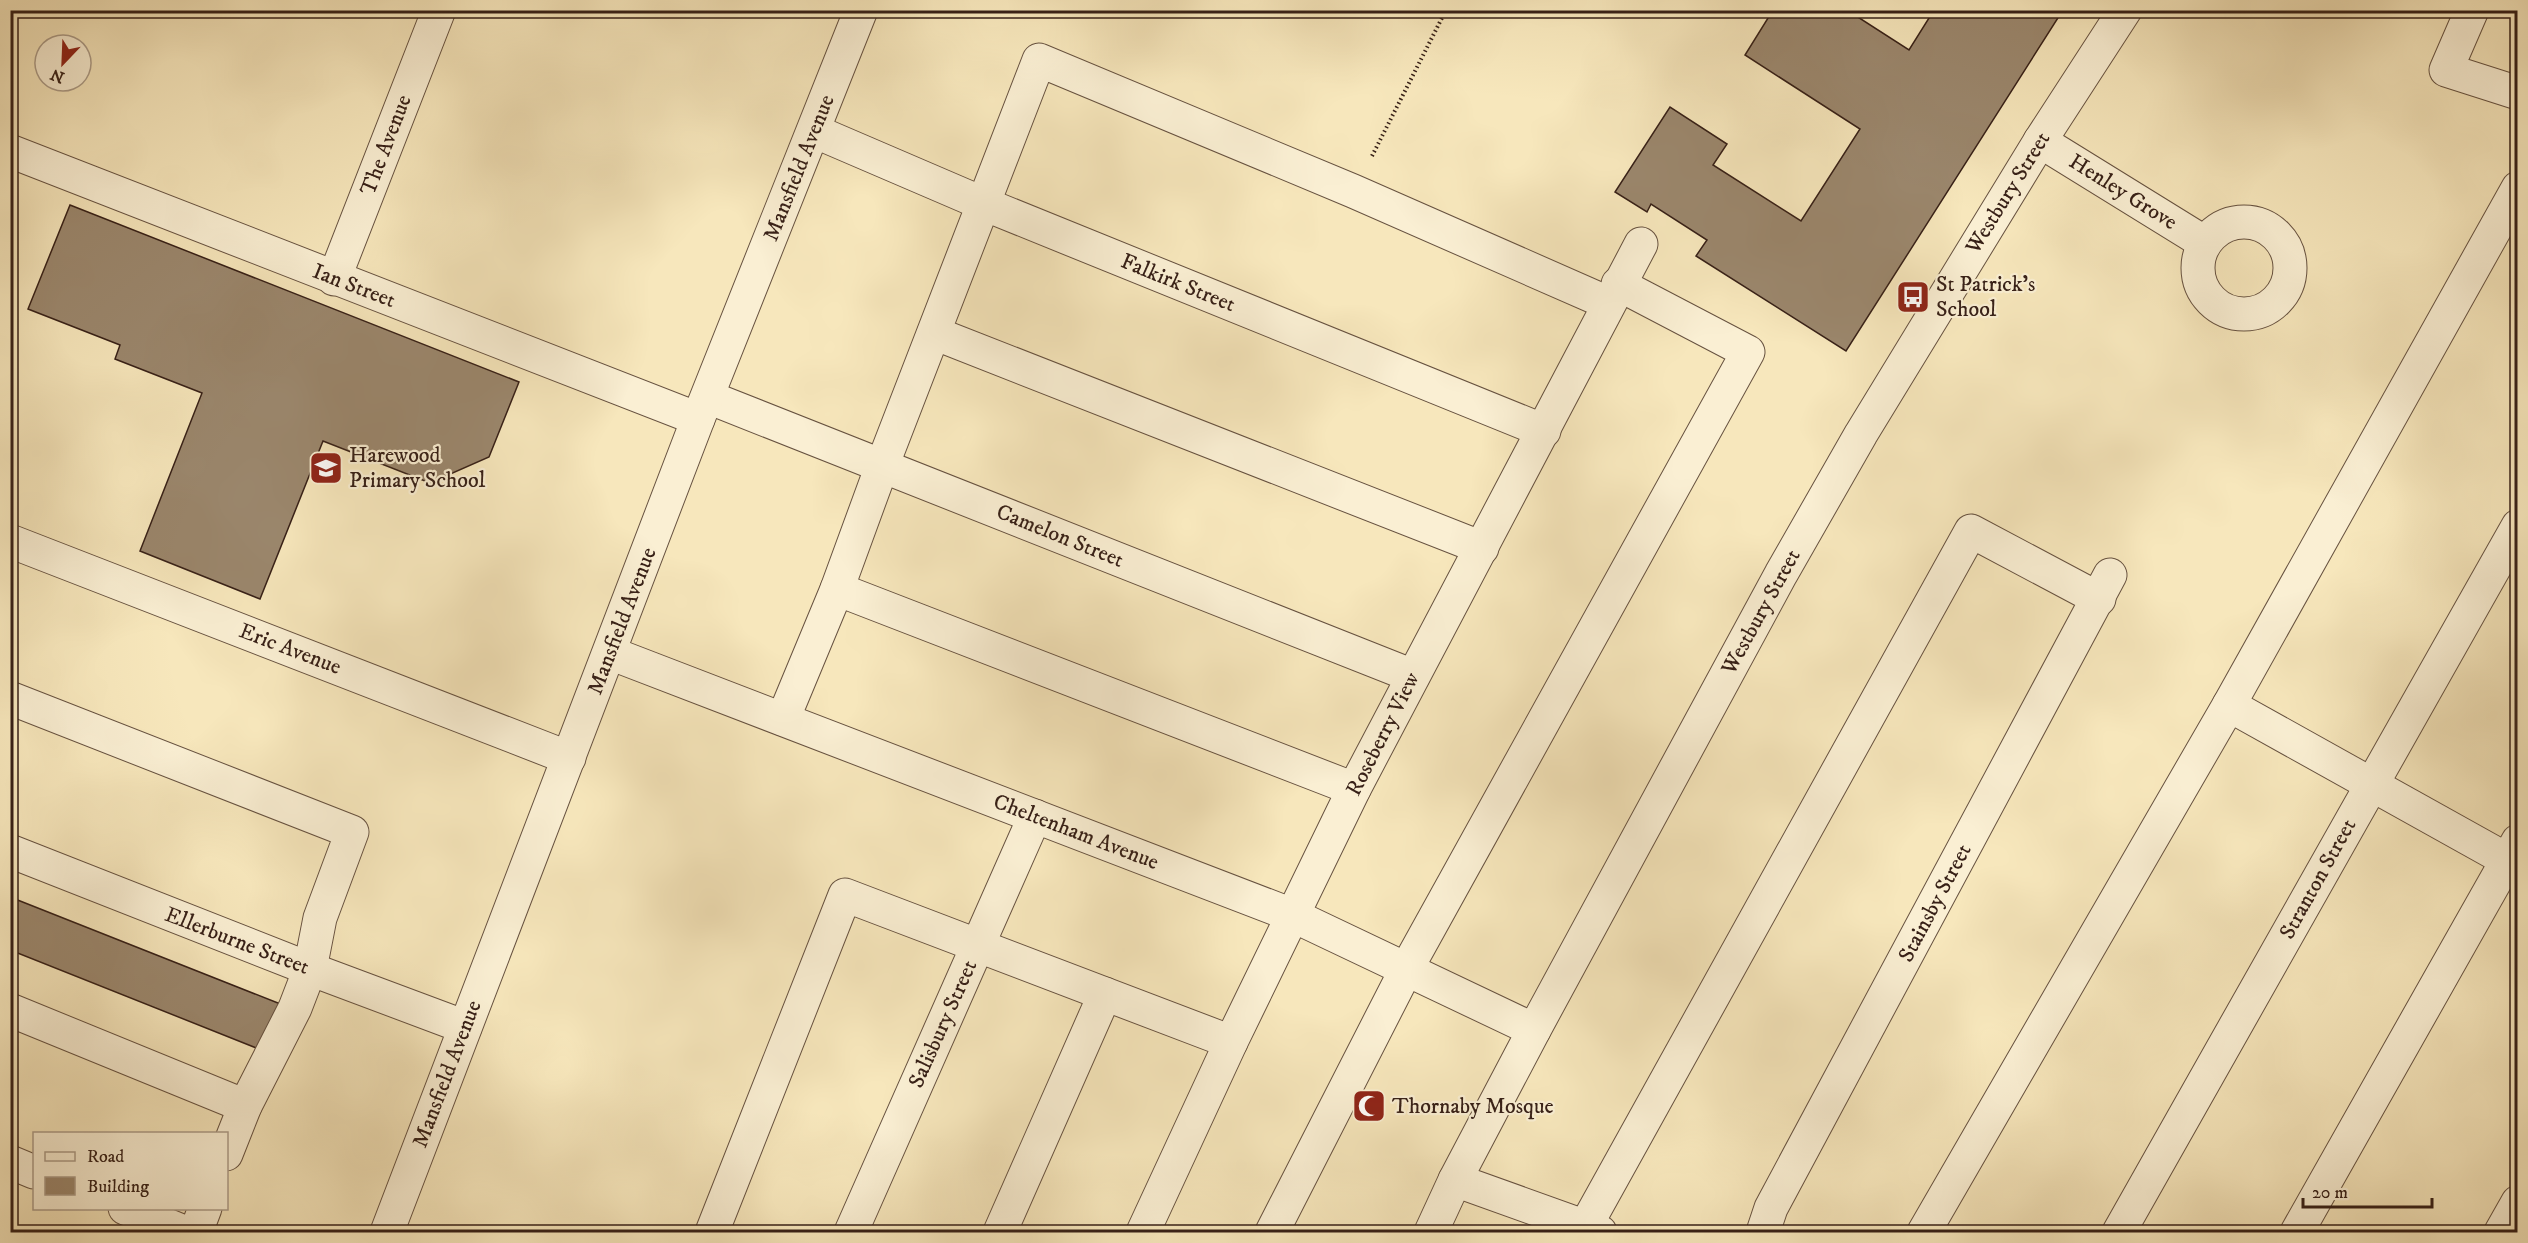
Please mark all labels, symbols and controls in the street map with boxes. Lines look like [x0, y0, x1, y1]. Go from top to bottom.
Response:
north arrow [33, 33, 93, 93]
text: N [48, 64, 67, 88]
street label: The Avenue [355, 91, 417, 199]
street label: Mansfield Avenue [757, 91, 841, 245]
street label: Westbury Street [1959, 127, 2056, 260]
street label: Henley Grove [2064, 148, 2182, 236]
street label: Falkirk Street [1117, 248, 1239, 318]
street label: Ian Street [309, 258, 399, 314]
place label: St Patrick's School [1936, 271, 2035, 323]
bus stop icon: St Patrick's School [1895, 279, 1931, 315]
place label: Harewood Primary School [349, 442, 486, 494]
school or university icon: Harewood Primary School [308, 450, 344, 486]
street label: Camelon Street [992, 498, 1128, 574]
street label: Mansfield Avenue [582, 544, 662, 698]
street label: Westbury Street [1715, 545, 1806, 680]
street label: Eric Avenue [235, 617, 345, 681]
street label: Roseberry View [1340, 668, 1426, 800]
street label: Cheltenham Avenue [990, 788, 1162, 876]
street label: Stranton Street [2274, 814, 2362, 944]
street label: Stainsby Street [1893, 839, 1977, 967]
street label: Ellerburne Street [161, 901, 313, 981]
street label: Salisbury Street [903, 956, 983, 1092]
street label: Mansfield Avenue [407, 997, 487, 1151]
mosque icon: Thornaby Mosque [1351, 1088, 1387, 1124]
place label: Thornaby Mosque [1392, 1093, 1554, 1120]
legend [33, 1132, 228, 1210]
text: Road [87, 1146, 124, 1168]
scale bar [2303, 1171, 2432, 1209]
text: Building [87, 1176, 149, 1198]
text: 20 m [2312, 1182, 2348, 1204]

